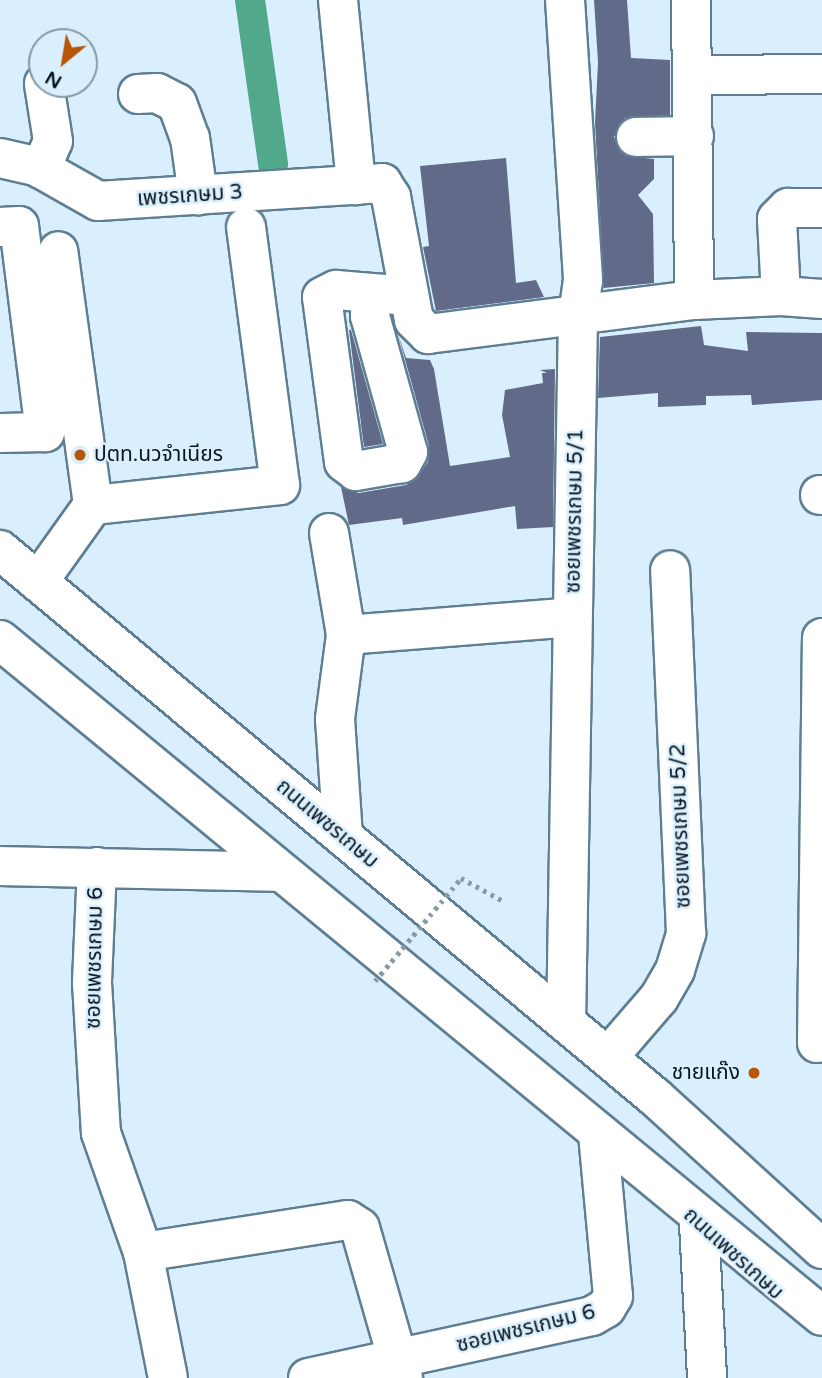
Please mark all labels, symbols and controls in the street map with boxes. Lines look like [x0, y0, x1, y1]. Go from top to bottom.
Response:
north arrow [28, 28, 98, 98]
text: N [41, 66, 66, 93]
street label: เพชรเกษม 3 [136, 180, 244, 212]
street label: ซอยเพชรเกษม 5/1 [561, 428, 589, 594]
place label: ปตท.นวจำเนียร [94, 442, 223, 468]
marker: ปตท.นวจำเนียร [72, 447, 88, 463]
street label: ซอยเพชรเกษม 5/2 [666, 743, 696, 909]
street label: ถนนเพชรเกษม [271, 774, 383, 874]
street label: ซอยเพชรเกษม 6 [81, 887, 109, 1029]
place label: ชายแก๊ง [672, 1060, 740, 1086]
marker: ชายแก๊ง [746, 1065, 762, 1081]
street label: ถนนเพชรเกษม [678, 1203, 788, 1305]
street label: ซอยเพชรเกษม 6 [454, 1300, 598, 1358]

